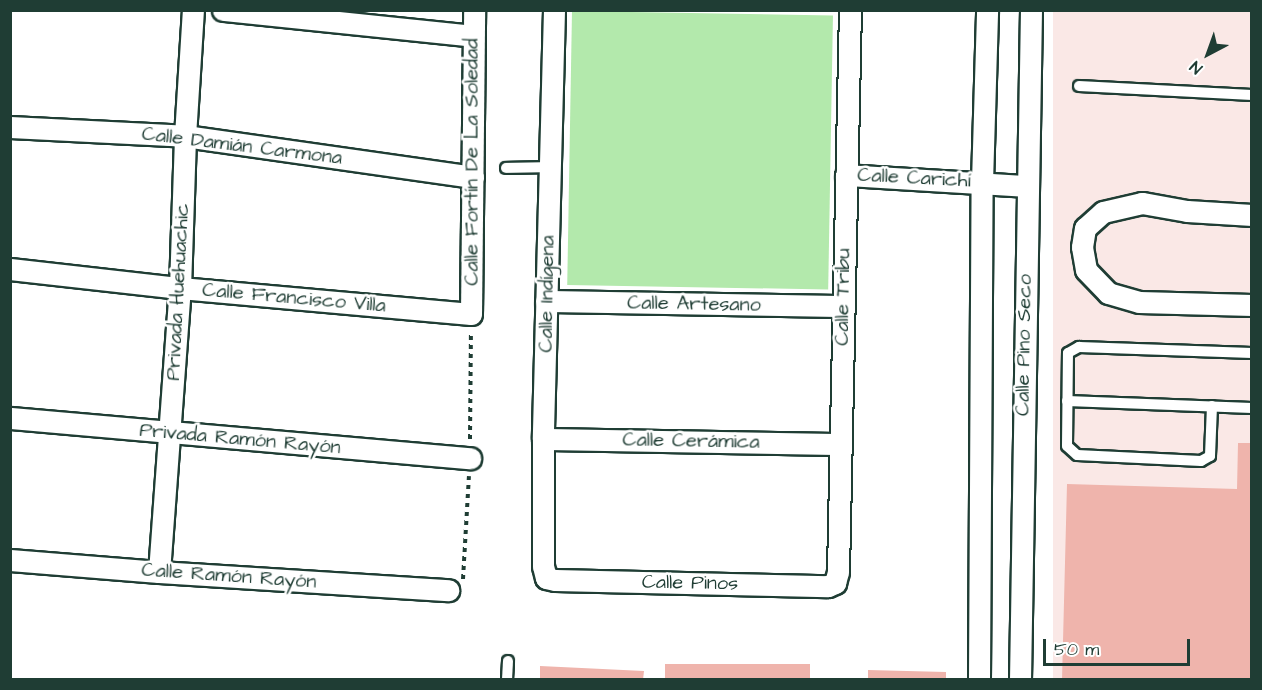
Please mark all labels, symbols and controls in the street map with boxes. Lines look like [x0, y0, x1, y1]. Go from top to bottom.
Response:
north arrow [1178, 24, 1238, 84]
street label: Calle Fortín De La Soledad [460, 38, 484, 286]
text: N [1185, 56, 1207, 79]
street label: Calle Damián Carmona [140, 122, 344, 170]
street label: Calle Carichí [857, 163, 971, 193]
street label: Privada Huehuachic [161, 203, 195, 381]
street label: Calle Indígena [534, 235, 560, 353]
street label: Calle Tribu [830, 248, 856, 346]
street label: Calle Pino Seco [1011, 274, 1037, 416]
street label: Calle Francisco Villa [201, 278, 387, 318]
street label: Calle Artesano [627, 291, 761, 317]
street label: Privada Ramón Rayón [138, 418, 342, 460]
street label: Calle Cerámica [622, 428, 760, 454]
street label: Calle Ramón Rayón [141, 558, 317, 594]
street label: Calle Pinos [642, 570, 738, 596]
scale bar [1046, 627, 1193, 665]
text: 50 m [1054, 637, 1099, 662]

